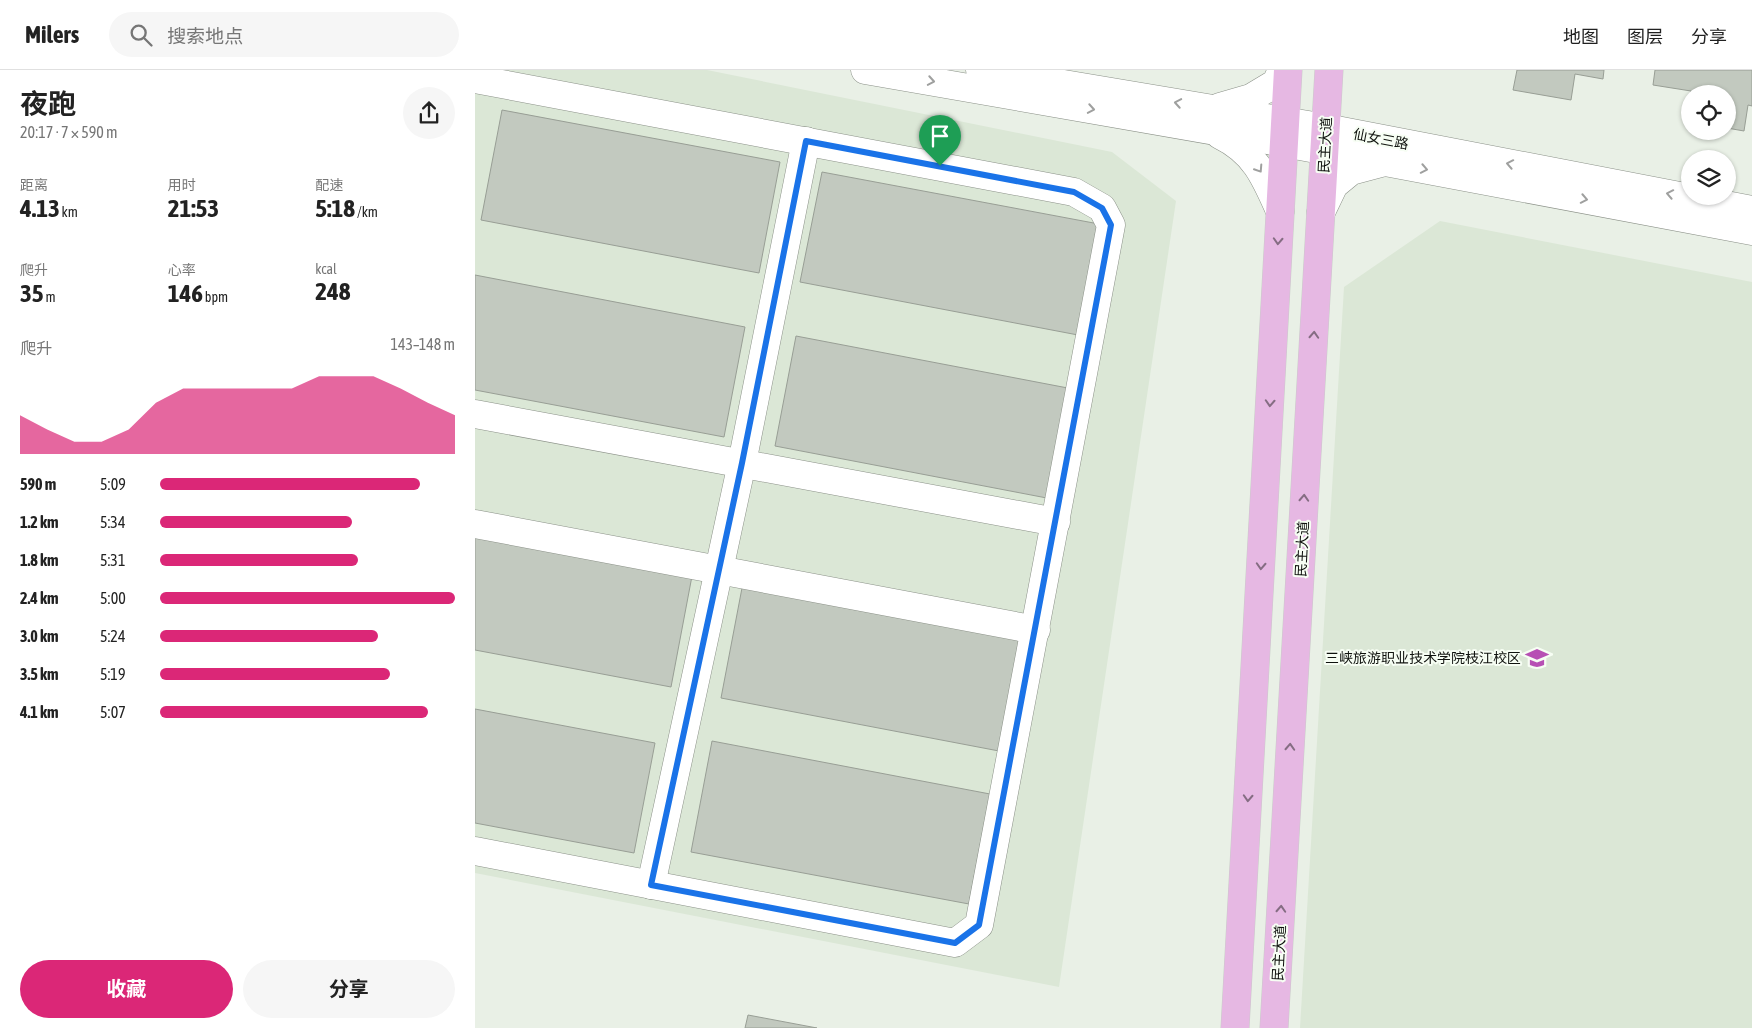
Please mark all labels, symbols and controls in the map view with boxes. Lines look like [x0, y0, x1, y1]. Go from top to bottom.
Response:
search box [109, 12, 459, 57]
text: Milers [25, 21, 79, 48]
icon: search [127, 21, 155, 49]
text: 搜索地点 [167, 25, 243, 47]
text: 地图 [1563, 26, 1599, 47]
text: 图层 [1627, 26, 1663, 47]
text: 分享 [1691, 26, 1727, 47]
one-way arrow [926, 76, 935, 86]
map controls [1681, 85, 1736, 205]
button: locate [1681, 85, 1736, 140]
button: share [403, 87, 455, 139]
text: 夜跑 [20, 88, 76, 120]
one-way arrow [1174, 99, 1183, 109]
one-way arrow [1086, 104, 1095, 114]
pin [919, 115, 961, 166]
street label: 民主大道 [1316, 117, 1334, 173]
icon: arrive [926, 122, 954, 150]
text: 20:17 · 7 × 590 m [20, 123, 118, 141]
street label: 仙女三路 [1352, 126, 1410, 152]
button: layers [1681, 150, 1736, 205]
one-way arrow [1506, 159, 1515, 169]
one-way arrow [1252, 163, 1262, 172]
one-way arrow [1420, 164, 1428, 174]
text: 距离 [20, 177, 48, 193]
text: 用时 [168, 177, 196, 193]
text: 配速 [315, 177, 343, 193]
one-way arrow [1665, 190, 1674, 200]
text: 4.13 [20, 194, 60, 222]
text: 21:53 [168, 194, 219, 222]
text: 5:18 [315, 194, 355, 222]
one-way arrow [1579, 194, 1588, 204]
text: km [60, 204, 78, 220]
text: /km [355, 204, 378, 220]
one-way arrow [1273, 237, 1284, 245]
text: kcal [315, 261, 337, 277]
text: 爬升 [20, 262, 48, 278]
text: 心率 [168, 262, 196, 278]
text: 248 [315, 277, 351, 305]
text: 35 [20, 279, 44, 307]
text: 146 [168, 279, 203, 307]
text: m [44, 289, 56, 305]
text: bpm [203, 289, 228, 305]
one-way arrow [1308, 331, 1319, 339]
text: 143–148 m [391, 335, 455, 353]
text: 爬升 [20, 339, 52, 357]
one-way arrow [1264, 400, 1275, 408]
text: 590 m [20, 475, 56, 493]
text: 5:09 [100, 475, 126, 493]
one-way arrow [1299, 493, 1310, 501]
text: 1.2 km [20, 513, 59, 531]
text: 5:34 [100, 513, 125, 531]
street label: 民主大道 [1293, 521, 1311, 577]
text: 1.8 km [20, 551, 59, 569]
text: 5:31 [100, 551, 125, 569]
one-way arrow [1255, 562, 1266, 570]
text: 2.4 km [20, 589, 59, 607]
text: 5:00 [100, 589, 126, 607]
text: 3.0 km [20, 627, 59, 645]
text: 5:24 [100, 627, 125, 645]
school or university icon: 三峡旅游职业技术学院枝江校区 [1524, 645, 1550, 671]
place label: 三峡旅游职业技术学院枝江校区 [1325, 650, 1521, 666]
text: 3.5 km [20, 665, 59, 683]
text: 5:19 [100, 665, 125, 683]
text: 4.1 km [20, 703, 59, 721]
text: 5:07 [100, 703, 126, 721]
one-way arrow [1285, 743, 1296, 751]
one-way arrow [1243, 794, 1253, 802]
one-way arrow [1276, 905, 1287, 913]
street label: 民主大道 [1270, 925, 1288, 981]
button: 收藏 [20, 960, 233, 1018]
button: 分享 [243, 960, 455, 1018]

